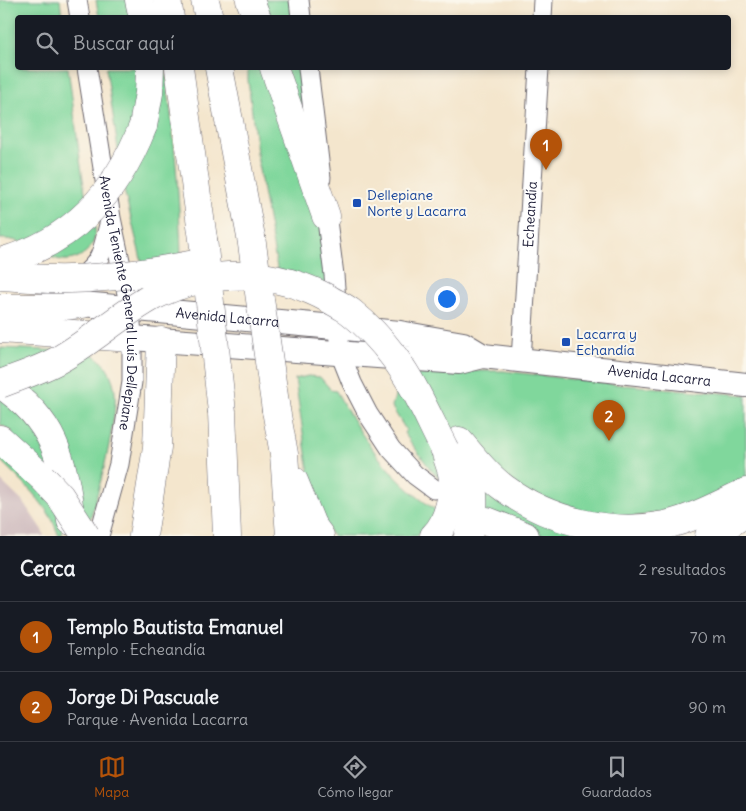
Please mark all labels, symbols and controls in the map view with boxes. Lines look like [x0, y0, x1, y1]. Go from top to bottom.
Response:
search box [15, 15, 731, 70]
icon: search [33, 29, 61, 57]
text: Buscar aquí [73, 31, 174, 55]
pin: 1 [530, 129, 562, 170]
street label: Avenida Teniente General Luís Dellepiane [95, 174, 141, 432]
street label: Echeandía [519, 181, 541, 248]
place label: Dellepiane Norte y Lacarra [367, 186, 467, 220]
marker: Dellepiane Norte y Lacarra [351, 197, 363, 209]
your location [434, 286, 460, 312]
street label: Avenida Lacarra [175, 304, 280, 331]
place label: Lacarra y Echandía [576, 325, 637, 359]
marker: Lacarra y Echandía [560, 336, 572, 348]
street label: Avenida Lacarra [607, 361, 712, 390]
pin: 2 [593, 400, 625, 441]
text: Cerca [20, 555, 75, 582]
text: 2 resultados [638, 559, 726, 579]
text: Templo Bautista Emanuel [67, 615, 283, 639]
text: 1 [33, 627, 39, 647]
text: 70 m [690, 627, 726, 647]
text: Templo · Echeandía [67, 639, 205, 659]
text: Jorge Di Pascuale [67, 685, 219, 709]
text: 2 [32, 697, 40, 717]
text: 90 m [688, 697, 726, 717]
text: Parque · Avenida Lacarra [67, 709, 248, 729]
tab: Mapa [94, 753, 129, 801]
tab: Cómo llegar [318, 753, 393, 801]
tab: Guardados [581, 753, 652, 801]

